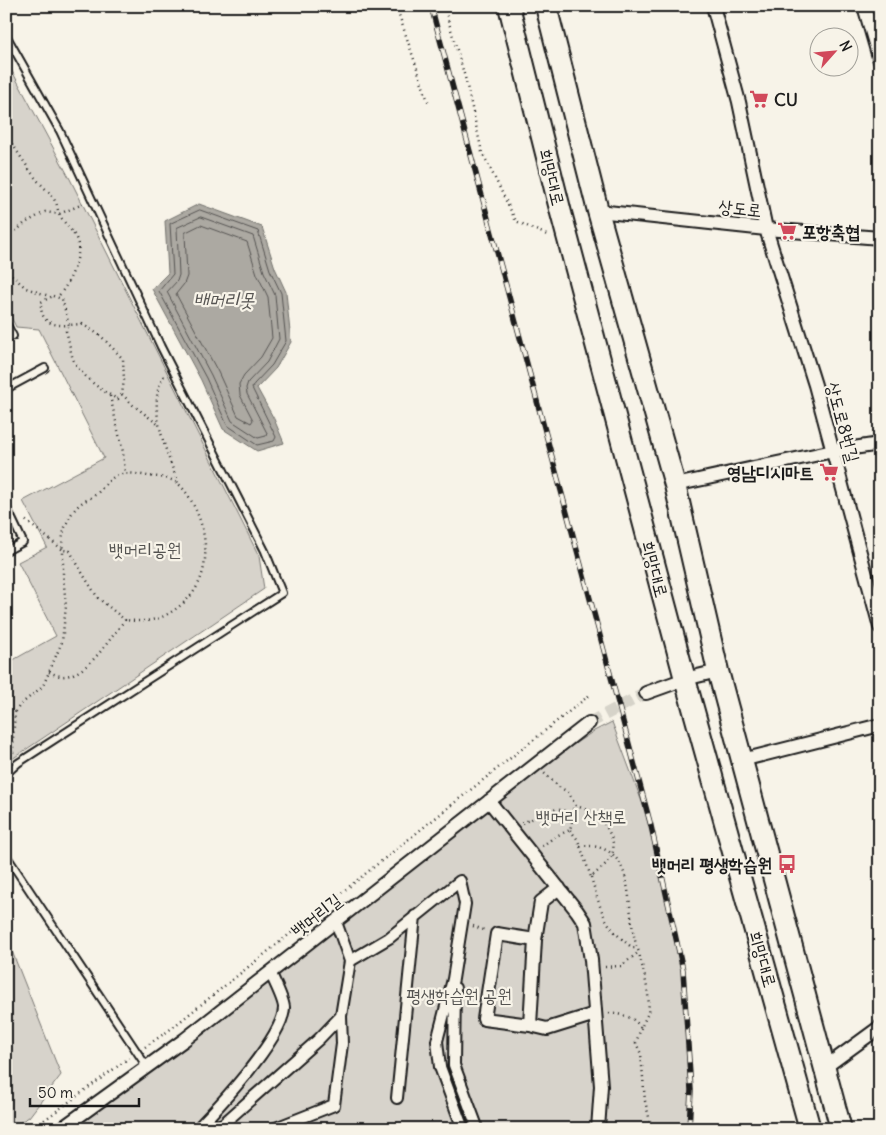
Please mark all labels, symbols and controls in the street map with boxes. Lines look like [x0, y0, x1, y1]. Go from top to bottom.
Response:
north arrow [808, 28, 858, 78]
text: N [835, 38, 856, 54]
supermarket icon: CU [748, 88, 770, 110]
place label: CU [774, 88, 798, 111]
street label: 희망대로 [534, 146, 570, 208]
street label: 상도로 [717, 194, 763, 222]
supermarket icon: 포항축협 [776, 220, 798, 242]
place label: 포항축협 [802, 220, 860, 243]
water label: 배머리못 [193, 287, 255, 311]
street label: 상도로8번길 [821, 379, 865, 465]
place label: 영남디시마트 [727, 461, 814, 484]
supermarket icon: 영남디시마트 [818, 461, 840, 483]
park label: 뱃머리공원 [109, 538, 181, 561]
street label: 희망대로 [636, 538, 674, 600]
park label: 뱃머리 산책로 [535, 805, 627, 828]
place label: 뱃머리 평생학습원 [652, 853, 772, 876]
bus stop icon: 뱃머리 평생학습원 [776, 853, 798, 875]
street label: 뱃머리길 [286, 888, 346, 942]
street label: 희망대로 [744, 928, 782, 990]
park label: 평생학습원 공원 [406, 984, 512, 1007]
scale bar [30, 1075, 139, 1107]
text: 50 m [38, 1083, 73, 1102]

